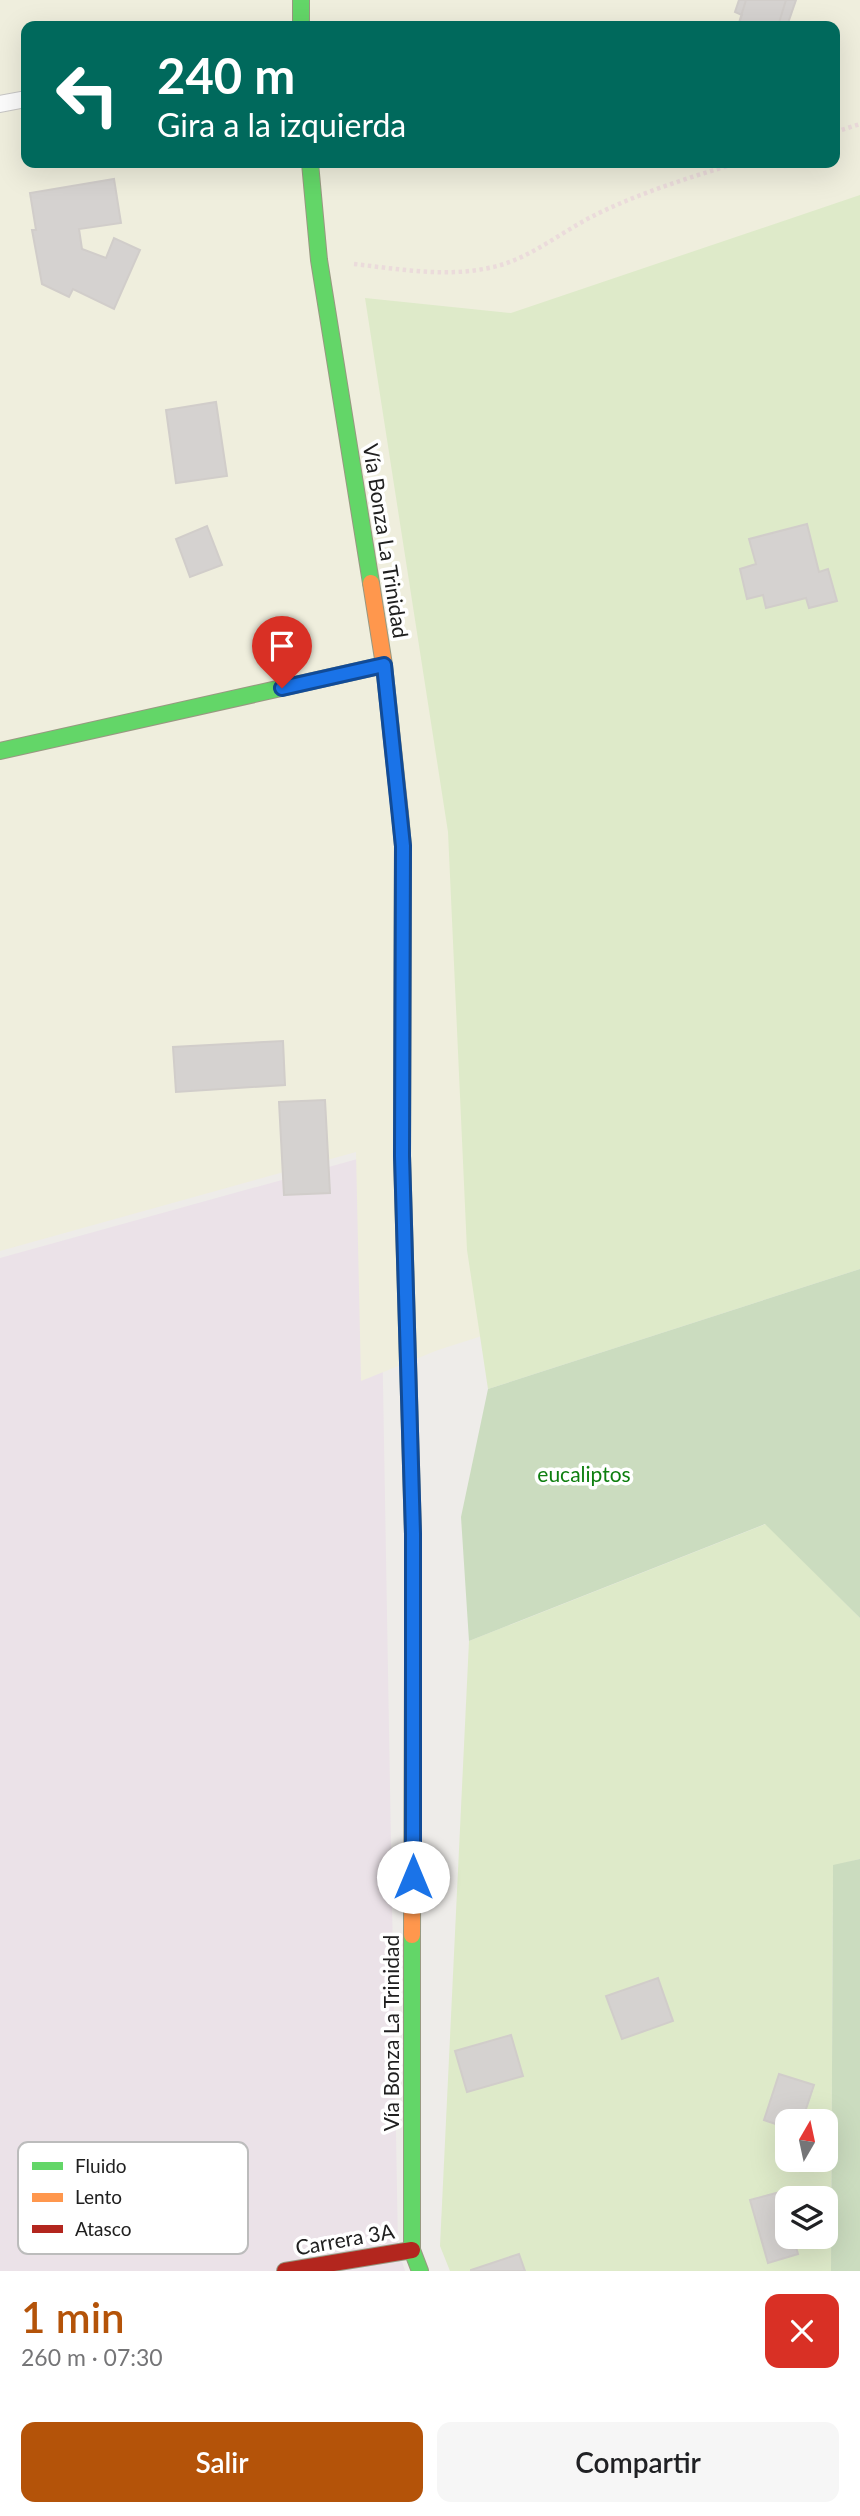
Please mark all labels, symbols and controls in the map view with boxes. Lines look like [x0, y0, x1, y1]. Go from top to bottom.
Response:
text: 240 m [157, 46, 295, 104]
icon: left [42, 49, 133, 140]
text: Gira a la izquierda [157, 105, 406, 144]
street label: Vía Bonza La Trinidad [359, 442, 414, 640]
pin [252, 616, 312, 688]
icon: arrive [263, 627, 301, 665]
park label: eucaliptos [537, 1461, 631, 1486]
position arrow [376, 1840, 450, 1914]
street label: Vía Bonza La Trinidad [378, 1935, 403, 2131]
north arrow [775, 2109, 838, 2172]
map controls [775, 2109, 838, 2249]
legend [18, 2142, 248, 2254]
text: Fluido [75, 2154, 127, 2177]
text: Lento [75, 2185, 122, 2208]
button: layers [775, 2186, 838, 2249]
text: Atasco [75, 2217, 131, 2240]
street label: Carrera 3A [293, 2217, 397, 2260]
text: 1 min [21, 2292, 125, 2342]
button: close [765, 2294, 839, 2368]
text: 260 m · 07:30 [21, 2343, 163, 2371]
button: Salir [21, 2422, 423, 2502]
button: Compartir [437, 2422, 839, 2502]

